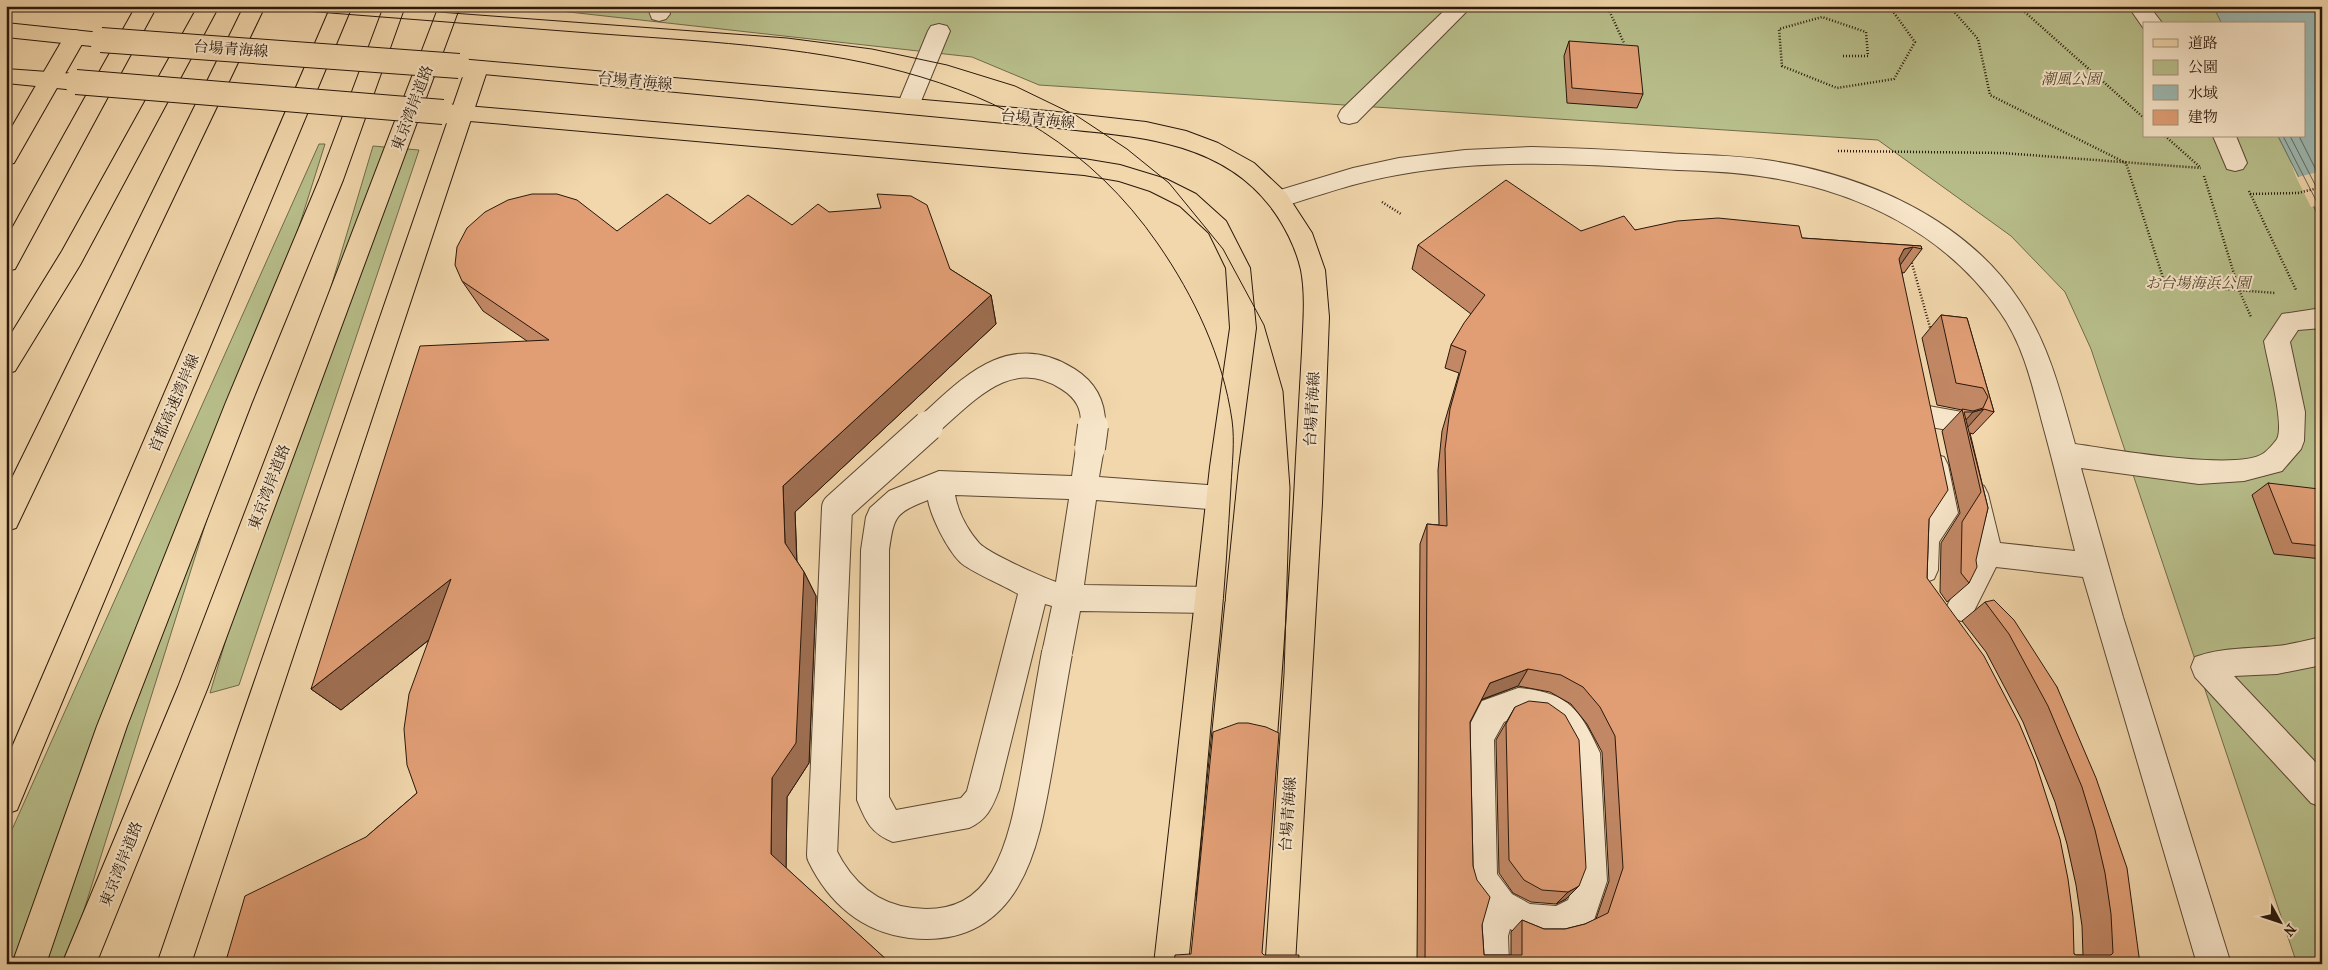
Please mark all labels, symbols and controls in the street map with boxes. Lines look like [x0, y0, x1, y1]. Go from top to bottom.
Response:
legend [2143, 22, 2306, 138]
text: 道路 [2188, 34, 2218, 52]
street label: 台場青海線 [193, 37, 269, 61]
text: 公園 [2188, 58, 2218, 76]
street label: 東京湾岸道路 [387, 63, 437, 153]
street label: 台場青海線 [597, 69, 673, 93]
park label: 潮風公園 [2041, 70, 2104, 88]
text: 水域 [2188, 84, 2218, 102]
street label: 台場青海線 [1000, 106, 1076, 132]
text: 建物 [2188, 108, 2218, 126]
park label: お台場海浜公園 [2145, 274, 2253, 292]
street label: 首都高速湾岸線 [145, 351, 203, 455]
street label: 台場青海線 [1301, 371, 1323, 447]
street label: 東京湾岸道路 [244, 442, 294, 532]
street label: 台場青海線 [1276, 776, 1300, 852]
street label: 東京湾岸道路 [96, 819, 146, 909]
north arrow [2256, 898, 2306, 948]
text: N [2279, 921, 2300, 940]

